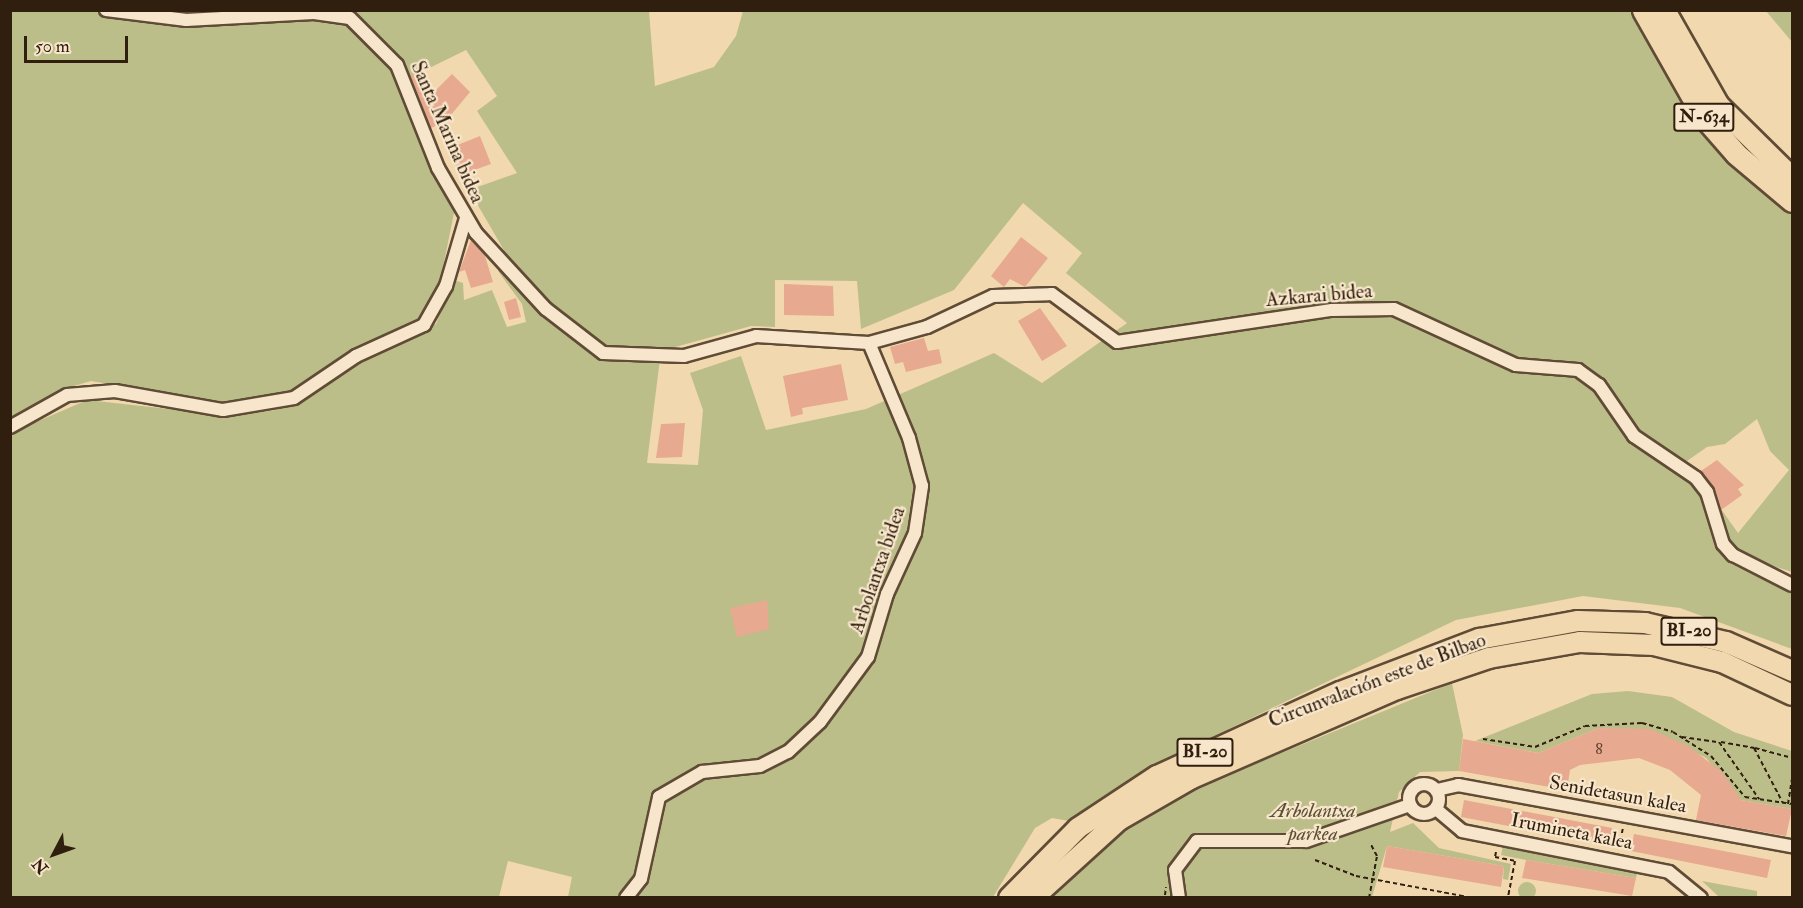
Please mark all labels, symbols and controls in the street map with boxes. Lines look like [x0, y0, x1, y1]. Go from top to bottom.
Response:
scale bar [27, 24, 130, 62]
text: 50 m [35, 35, 70, 58]
street label: Santa Marina bidea [406, 57, 490, 207]
road number: N-634 [1672, 102, 1736, 132]
street label: Azkarai bidea [1265, 278, 1373, 312]
street label: Arbolantxa bidea [844, 504, 910, 636]
road number: BI-20 [1659, 616, 1719, 646]
street label: Circunvalación este de Bilbao [1265, 627, 1489, 733]
road number: BI-20 [1175, 737, 1235, 767]
house number: 8 [1595, 739, 1603, 759]
street label: Senidetasun kalea [1548, 770, 1688, 818]
park label: Arbolantxa parkea [1270, 798, 1356, 845]
street label: Irumineta kalea [1509, 807, 1635, 855]
north arrow [24, 824, 84, 884]
text: N [28, 854, 53, 878]

